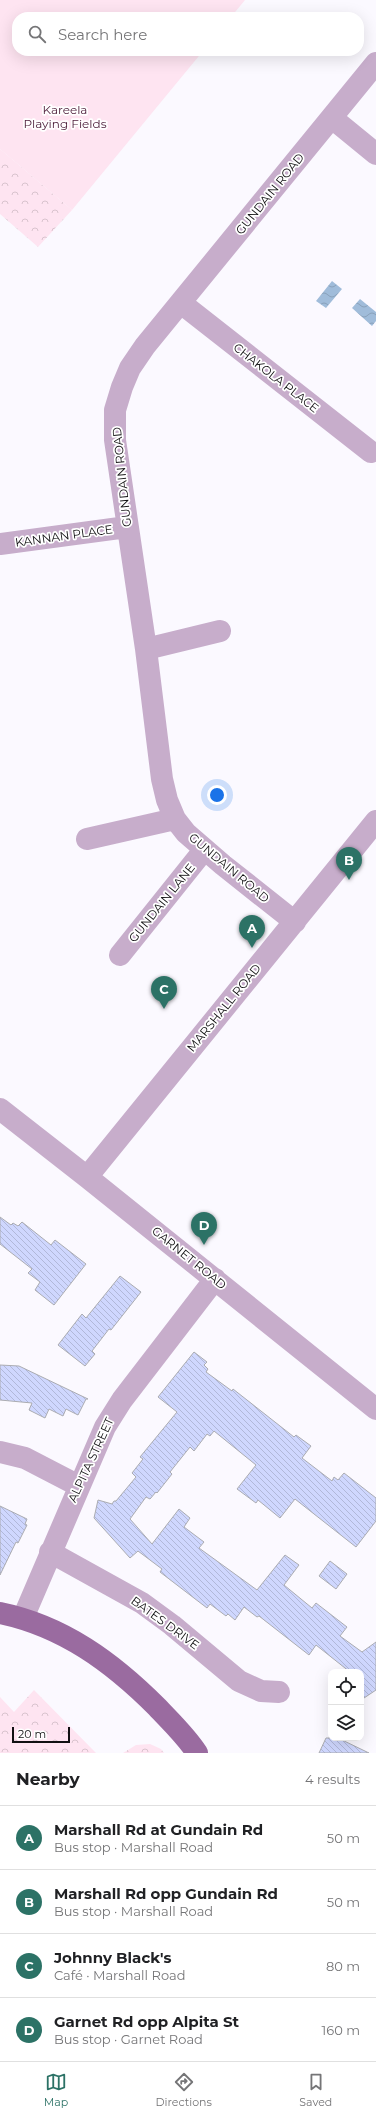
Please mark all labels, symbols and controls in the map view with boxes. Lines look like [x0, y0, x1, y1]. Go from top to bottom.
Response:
search box [12, 12, 364, 56]
icon: search [26, 23, 48, 45]
text: Search here [58, 25, 147, 44]
park label: Kareela Playing Fields [23, 102, 107, 131]
street label: GUNDAIN ROAD [232, 150, 307, 237]
street label: CHAKOLA PLACE [231, 340, 322, 416]
street label: GUNDAIN ROAD [109, 426, 134, 528]
street label: KANNAN PLACE [14, 521, 114, 550]
your location [207, 785, 227, 805]
street label: GUNDAIN ROAD [186, 830, 273, 906]
pin: B [336, 847, 362, 880]
street label: GUNDAIN LANE [125, 860, 198, 945]
pin: A [239, 915, 265, 948]
street label: MARSHALL ROAD [184, 961, 264, 1055]
pin: C [151, 976, 177, 1009]
pin: D [191, 1212, 217, 1245]
street label: GARNET ROAD [149, 1224, 229, 1292]
street label: ALPITA STREET [64, 1415, 117, 1505]
street label: BATES DRIVE [128, 1593, 202, 1652]
map controls [328, 1669, 364, 1741]
button: locate [328, 1669, 364, 1705]
button: layers [328, 1705, 364, 1741]
scale bar [12, 1725, 70, 1744]
text: 20 m [18, 1727, 46, 1741]
text: Nearby [16, 1769, 80, 1789]
text: 4 results [305, 1771, 360, 1787]
text: Marshall Rd at Gundain Rd [54, 1820, 263, 1839]
text: A [24, 1830, 34, 1846]
text: 50 m [327, 1830, 360, 1846]
text: Bus stop · Marshall Road [54, 1839, 213, 1855]
text: Marshall Rd opp Gundain Rd [54, 1884, 278, 1903]
text: B [24, 1894, 34, 1910]
text: 50 m [327, 1894, 360, 1910]
text: Bus stop · Marshall Road [54, 1903, 213, 1919]
text: Johnny Black's [54, 1948, 171, 1967]
text: C [24, 1958, 34, 1974]
text: 80 m [326, 1958, 360, 1974]
text: Café · Marshall Road [54, 1967, 185, 1983]
text: Garnet Rd opp Alpita St [54, 2012, 239, 2031]
text: D [24, 2022, 34, 2038]
text: 160 m [322, 2022, 360, 2038]
text: Bus stop · Garnet Road [54, 2031, 203, 2047]
tab: Map [44, 2071, 68, 2109]
tab: Directions [156, 2071, 212, 2109]
tab: Saved [299, 2071, 332, 2109]

